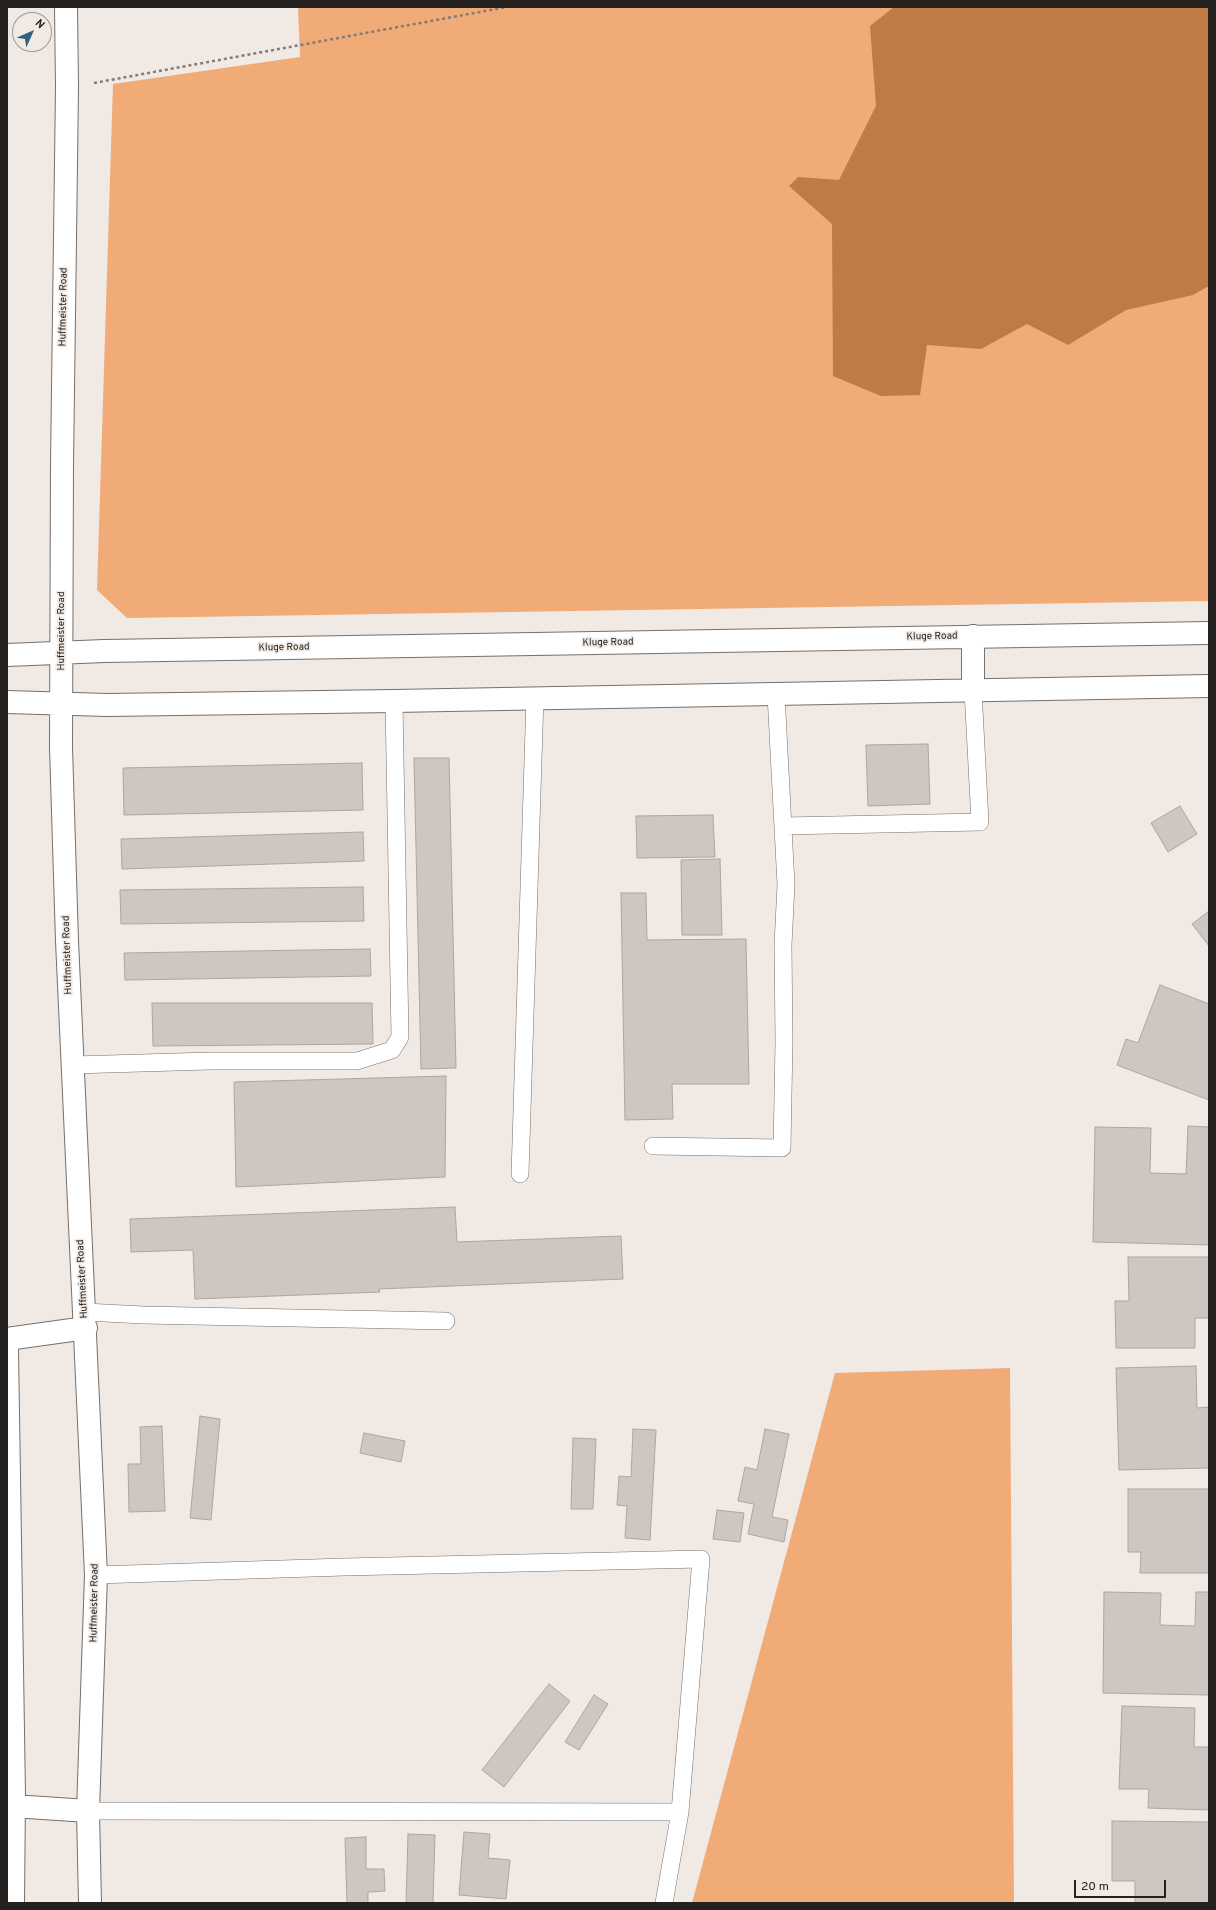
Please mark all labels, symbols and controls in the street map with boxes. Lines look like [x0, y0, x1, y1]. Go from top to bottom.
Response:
north arrow [12, 12, 52, 52]
text: N [32, 16, 48, 32]
street label: Huffmeister Road [57, 267, 71, 347]
street label: Huffmeister Road [56, 591, 68, 671]
street label: Kluge Road [906, 631, 958, 643]
street label: Kluge Road [582, 637, 634, 649]
street label: Kluge Road [258, 642, 310, 654]
street label: Huffmeister Road [61, 915, 75, 995]
street label: Huffmeister Road [75, 1239, 91, 1319]
street label: Huffmeister Road [88, 1563, 102, 1643]
scale bar [1076, 1872, 1168, 1898]
text: 20 m [1081, 1879, 1109, 1895]

